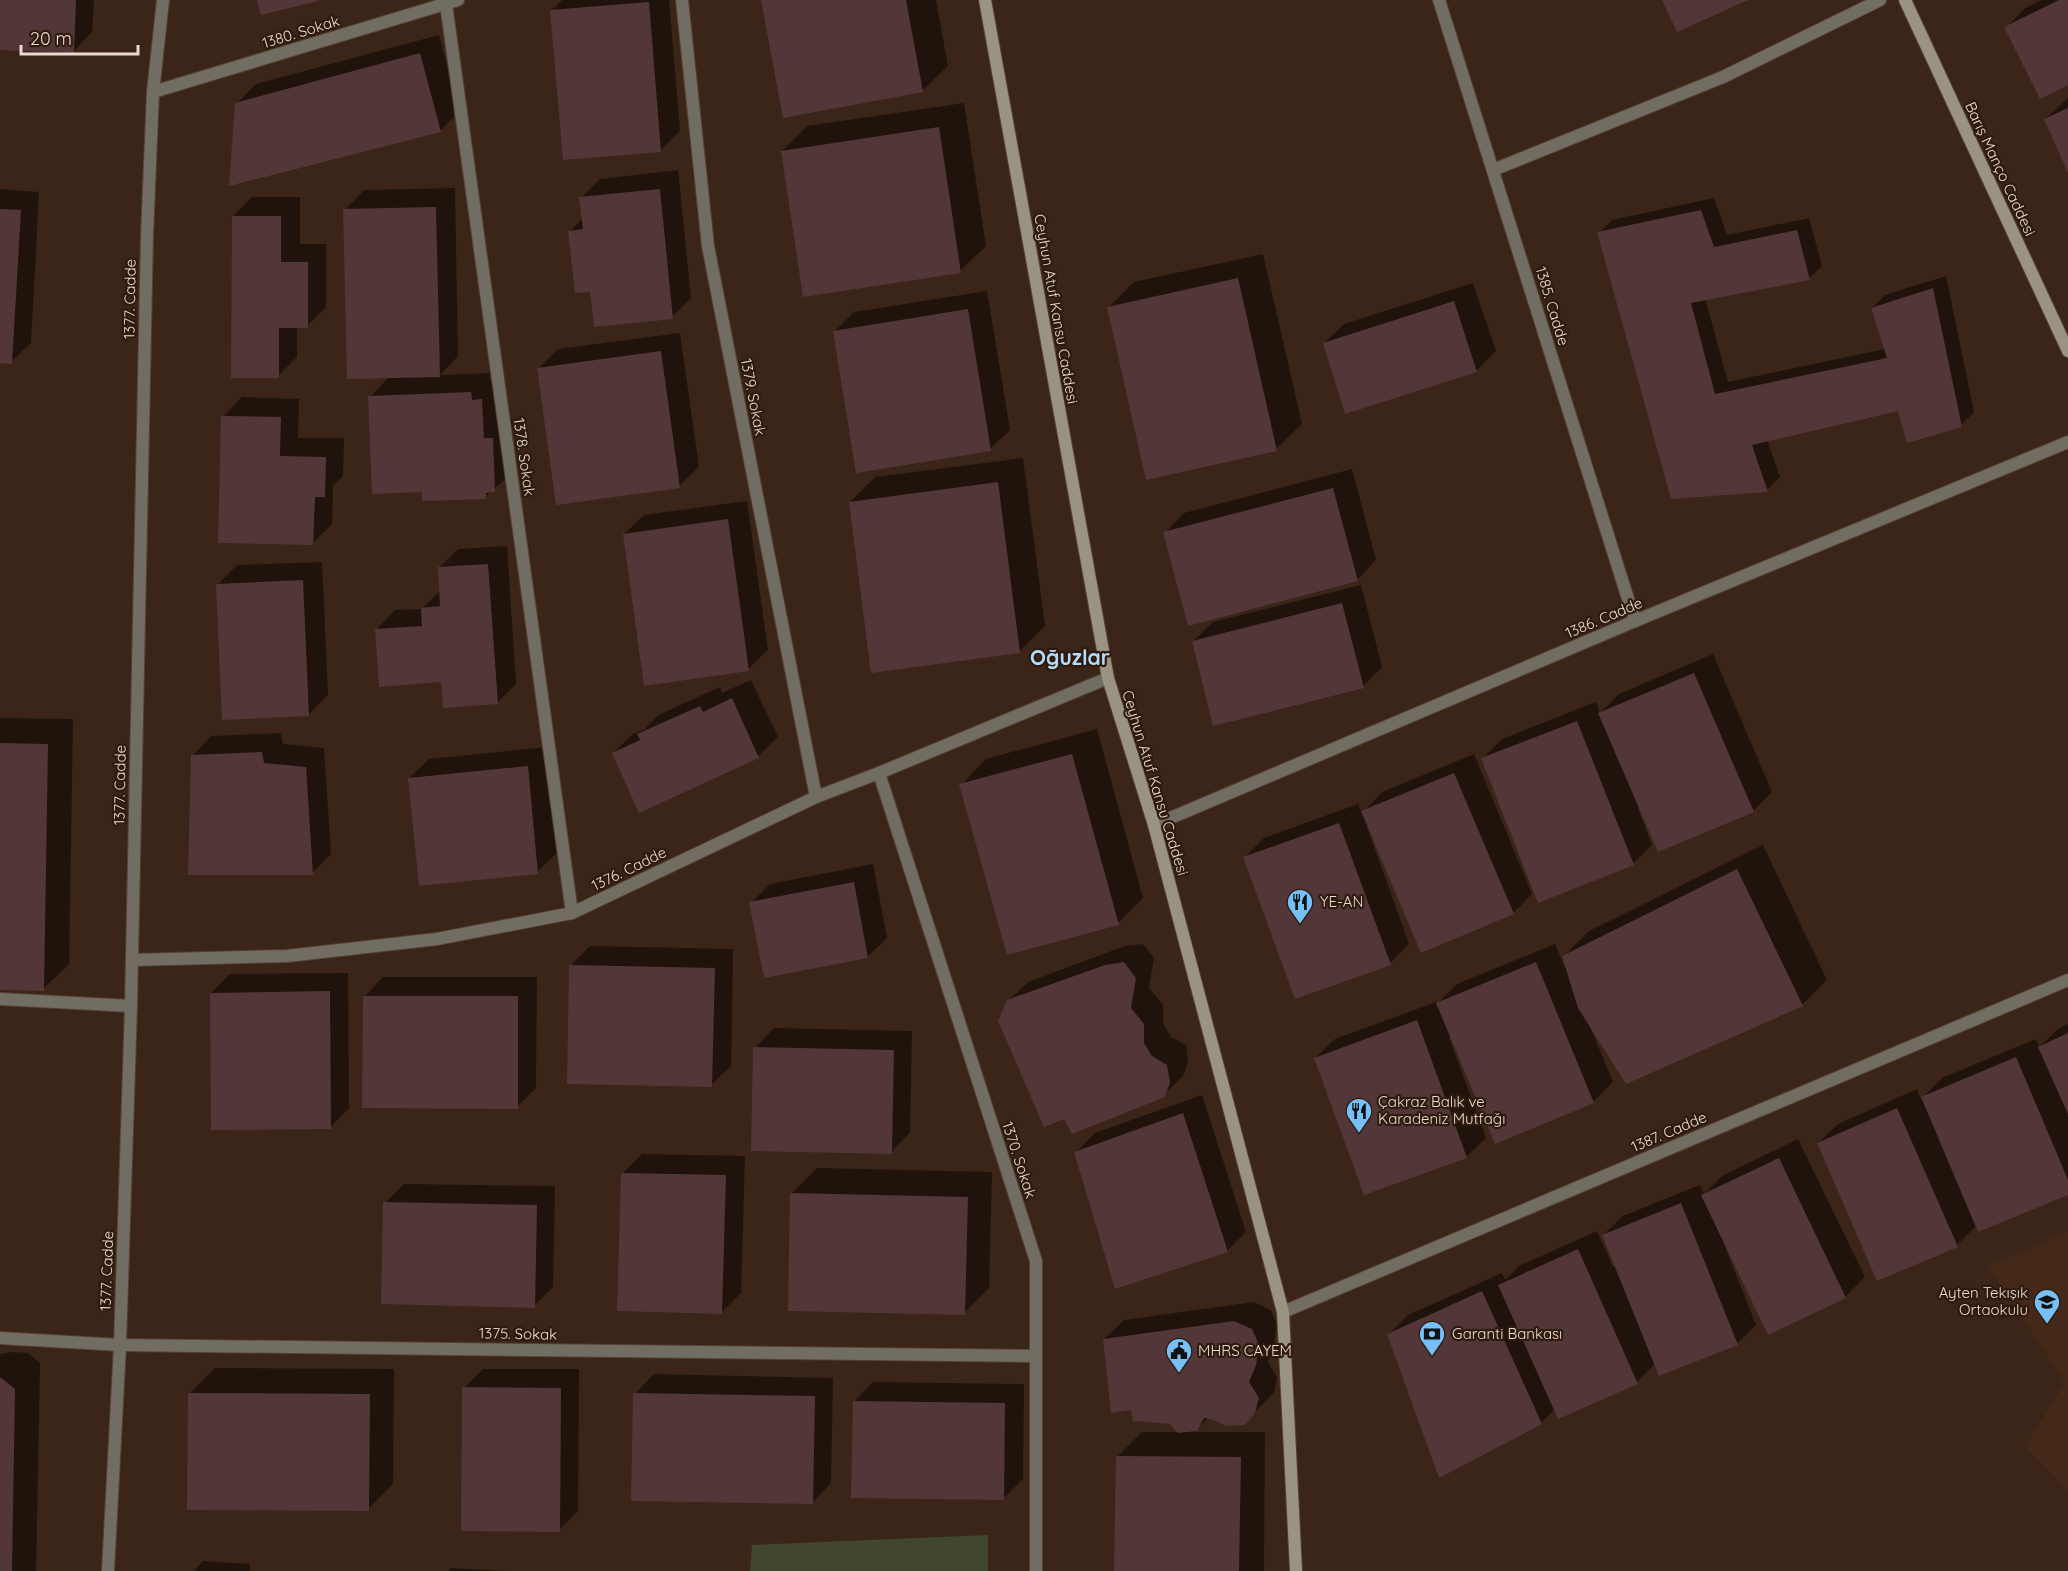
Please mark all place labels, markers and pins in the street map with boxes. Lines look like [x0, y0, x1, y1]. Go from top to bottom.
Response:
restaurant icon: YE-AN [1285, 887, 1315, 925]
place label: YE-AN [1320, 892, 1363, 911]
place label: Çakraz Balık ve Karadeniz Mutfağı [1378, 1092, 1505, 1128]
restaurant icon: Çakraz Balık ve Karadeniz Mutfağı [1344, 1096, 1374, 1134]
place label: Ayten Tekışık Ortaokulu [1939, 1283, 2028, 1319]
school or university icon: Ayten Tekışık Ortaokulu [2032, 1287, 2062, 1325]
bank icon: Garanti Bankası [1417, 1319, 1447, 1357]
place label: Garanti Bankası [1452, 1324, 1562, 1343]
public building icon: MHRS CAYEM [1164, 1336, 1194, 1374]
place label: MHRS CAYEM [1198, 1341, 1292, 1360]

